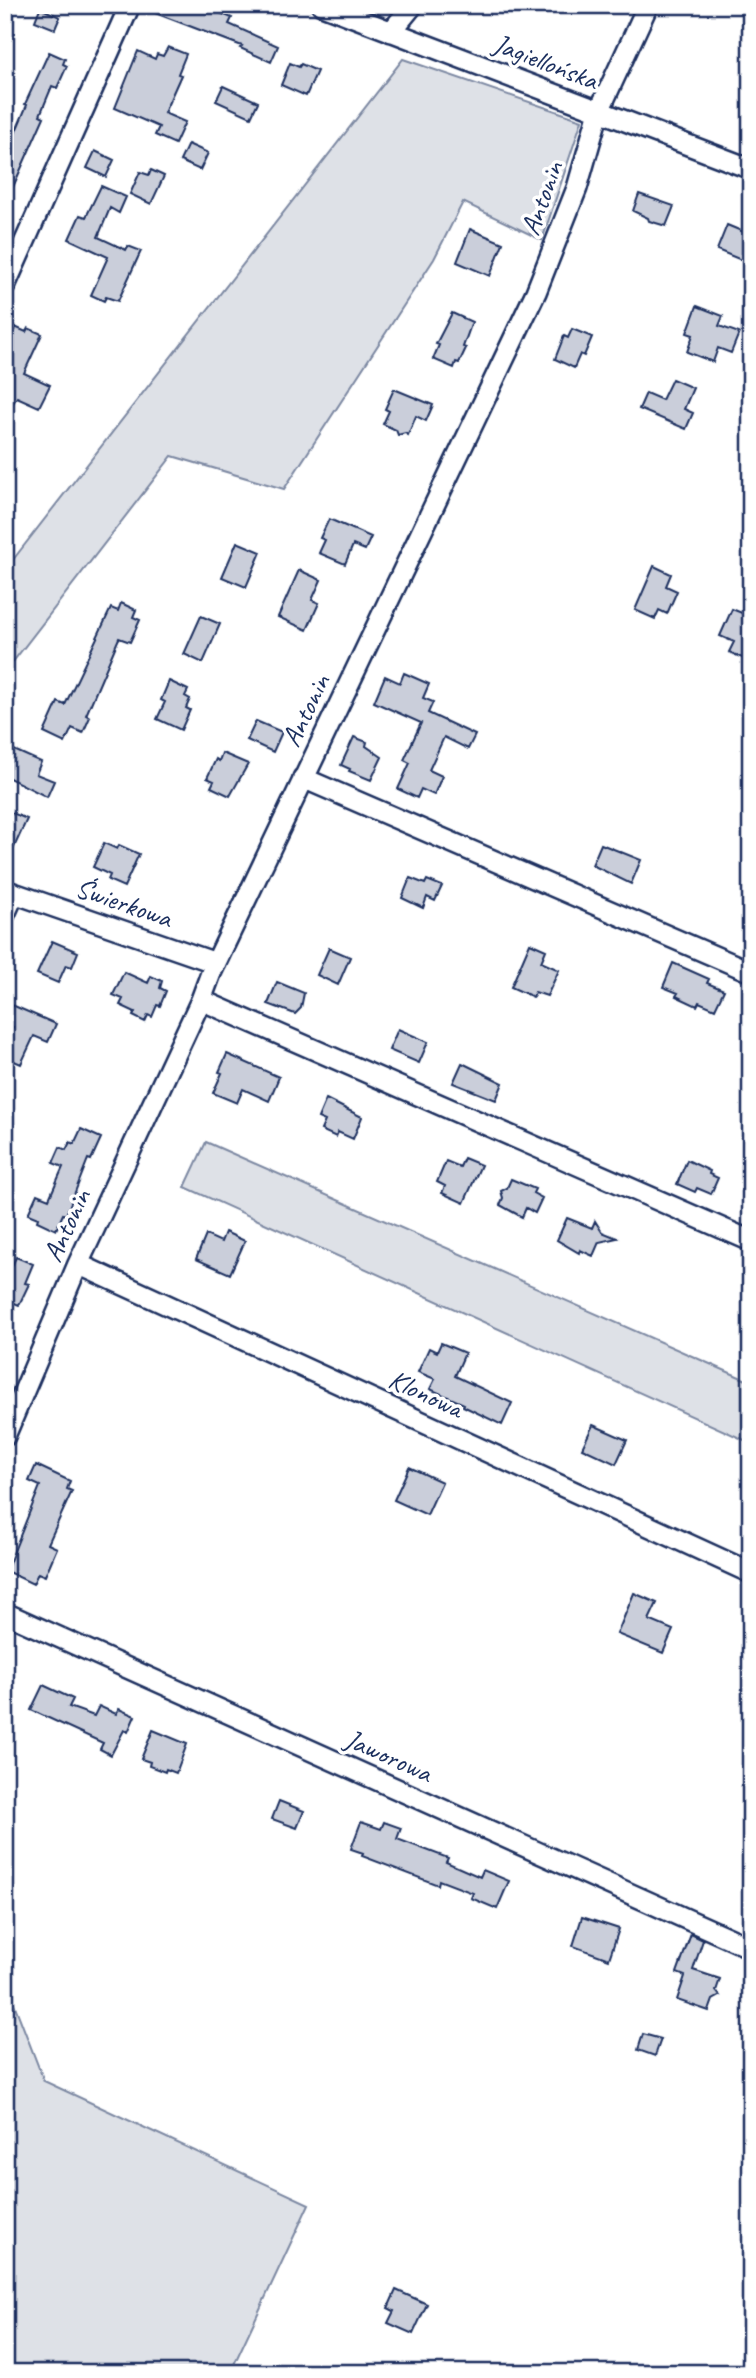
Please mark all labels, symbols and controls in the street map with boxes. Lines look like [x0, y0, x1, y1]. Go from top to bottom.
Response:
street label: Jagiellońska [487, 25, 604, 98]
street label: Antonin [512, 155, 571, 240]
street label: Antonin [273, 667, 338, 752]
street label: Świerkowa [71, 870, 178, 936]
street label: Antonin [35, 1182, 99, 1267]
street label: Klonowa [383, 1361, 470, 1427]
street label: Jaworowa [338, 1720, 439, 1791]

